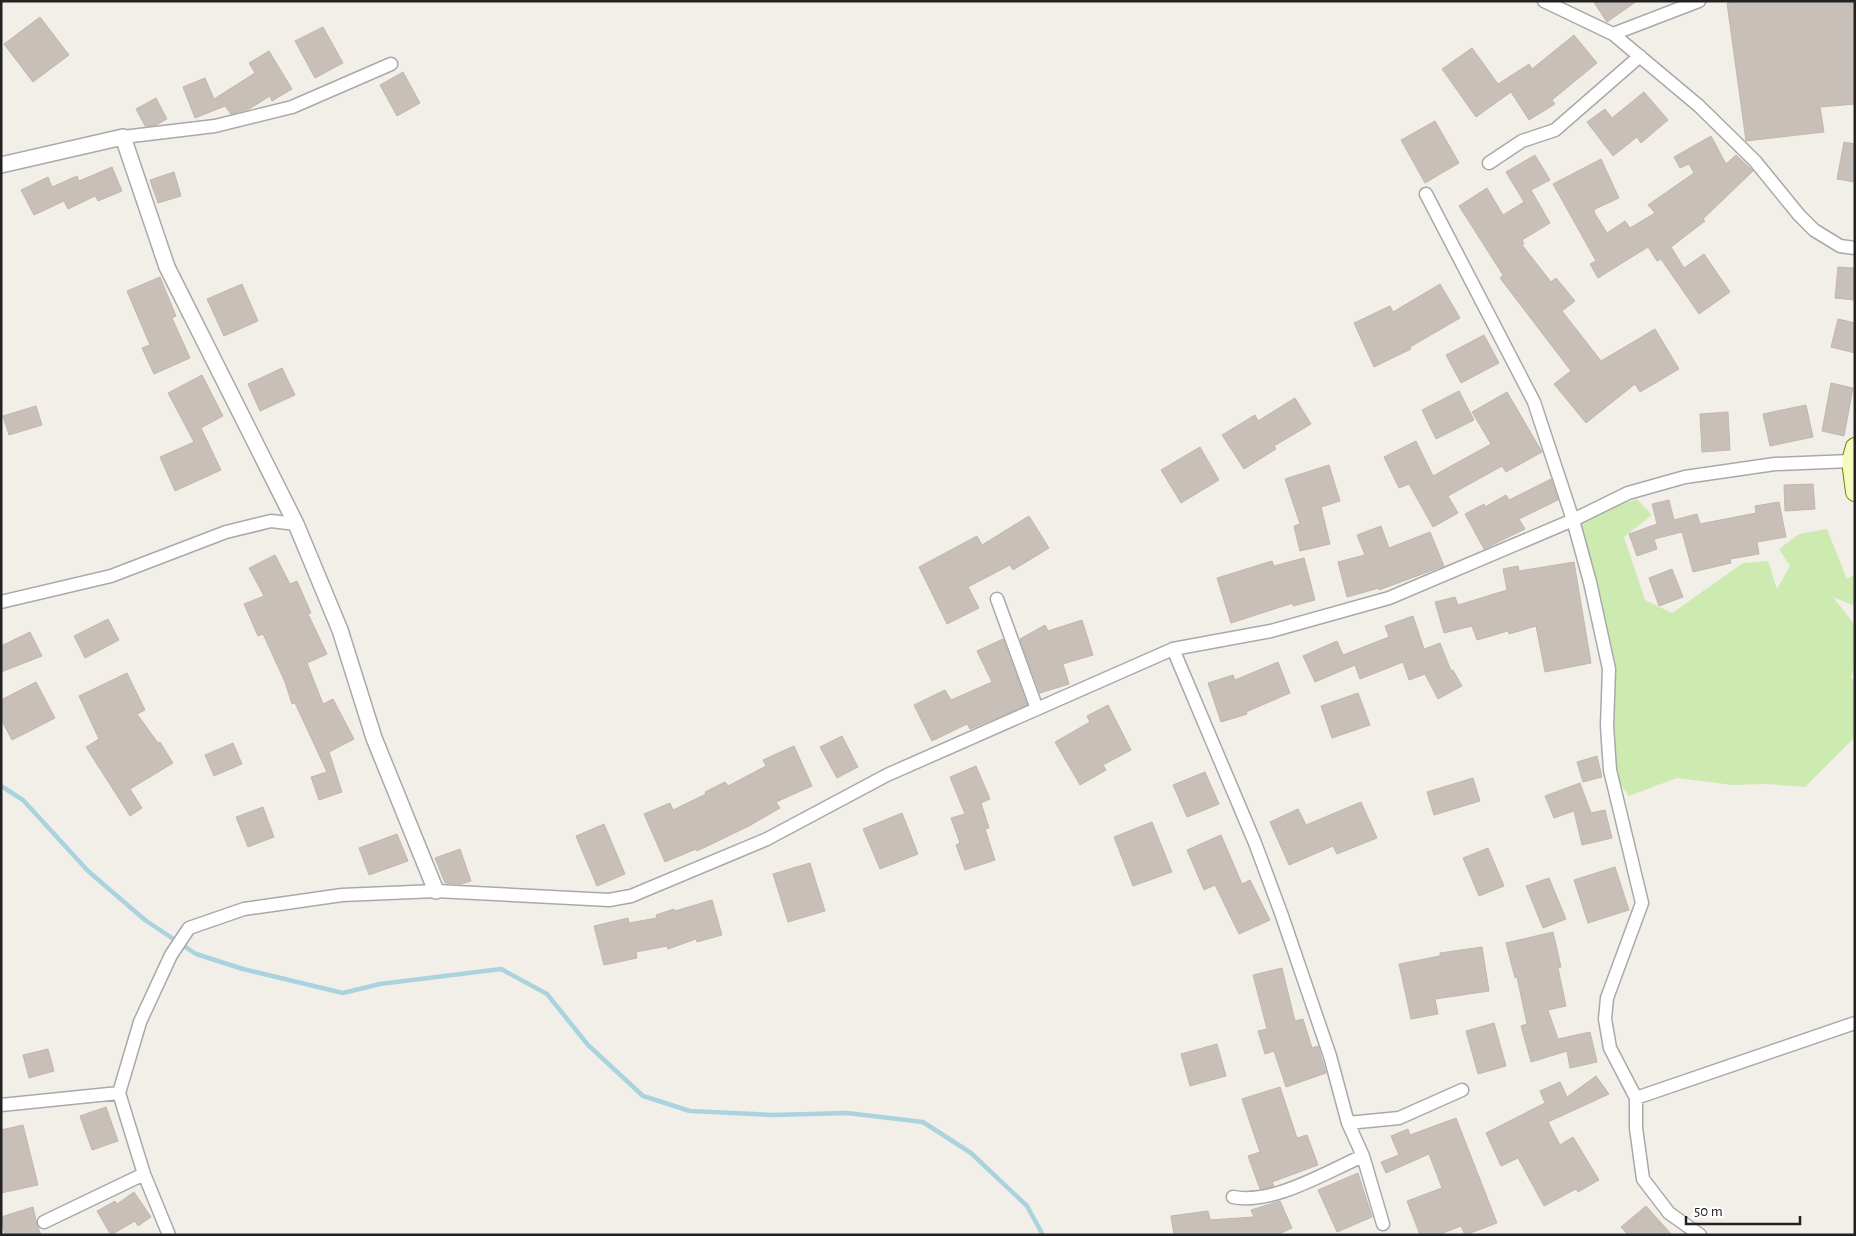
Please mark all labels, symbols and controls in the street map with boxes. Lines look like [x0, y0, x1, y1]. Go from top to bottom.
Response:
scale bar [1686, 1194, 1800, 1226]
text: 50 m [1694, 1204, 1723, 1219]

